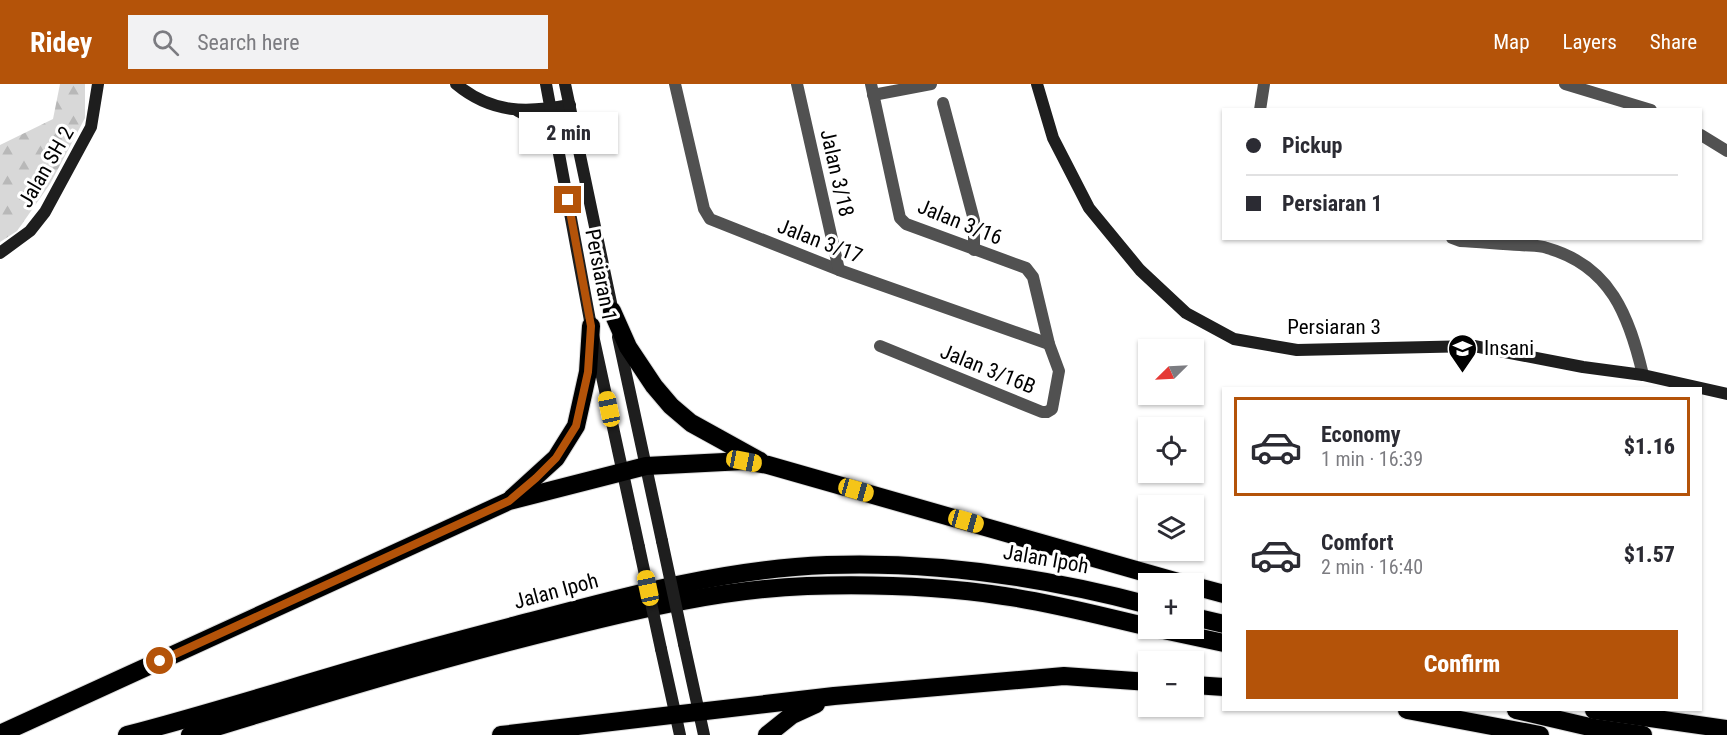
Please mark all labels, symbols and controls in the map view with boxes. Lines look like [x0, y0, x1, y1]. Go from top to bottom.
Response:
search box [128, 15, 548, 69]
text: Ridey [30, 26, 92, 59]
icon: search [149, 26, 182, 59]
text: Search here [197, 30, 299, 55]
text: Map [1493, 30, 1530, 54]
text: Layers [1563, 30, 1617, 54]
text: Share [1650, 30, 1697, 54]
callout: 2 min [518, 113, 618, 155]
text: 2 min [546, 121, 591, 145]
street label: Jalan SH 2 [13, 122, 79, 212]
street label: Jalan 3/18 [815, 127, 859, 219]
text: Pickup [1282, 133, 1342, 158]
route end [554, 186, 581, 213]
text: Persiaran 1 [1282, 191, 1382, 216]
street label: Jalan 3/16 [914, 194, 1006, 250]
street label: Jalan 3/17 [774, 214, 866, 268]
street label: Persiaran 1 [580, 227, 622, 323]
street label: Persiaran 3 [1287, 315, 1381, 339]
school or university icon: Insani [1447, 332, 1479, 374]
place label: Insani [1484, 336, 1534, 360]
street label: Jalan 3/16B [937, 339, 1039, 399]
north arrow [1138, 339, 1204, 405]
map controls [1138, 339, 1204, 717]
car [596, 390, 622, 428]
button: locate [1138, 417, 1204, 483]
icon: car [1249, 420, 1303, 474]
text: Economy [1321, 422, 1401, 447]
text: $1.16 [1624, 434, 1675, 459]
text: 1 min · 16:39 [1321, 447, 1423, 471]
car [725, 449, 763, 473]
car [836, 476, 876, 504]
button: layers [1138, 495, 1204, 561]
car [946, 507, 986, 535]
icon: car [1249, 528, 1303, 582]
text: Comfort [1321, 530, 1394, 555]
street label: Jalan Ipoh [1001, 540, 1091, 578]
text: $1.57 [1624, 542, 1675, 567]
text: 2 min · 16:40 [1321, 555, 1423, 579]
street label: Jalan Ipoh [511, 568, 601, 614]
car [635, 569, 661, 607]
button: + [1138, 573, 1204, 639]
button: Confirm [1246, 630, 1678, 699]
route start [146, 647, 173, 674]
button: − [1138, 651, 1204, 717]

